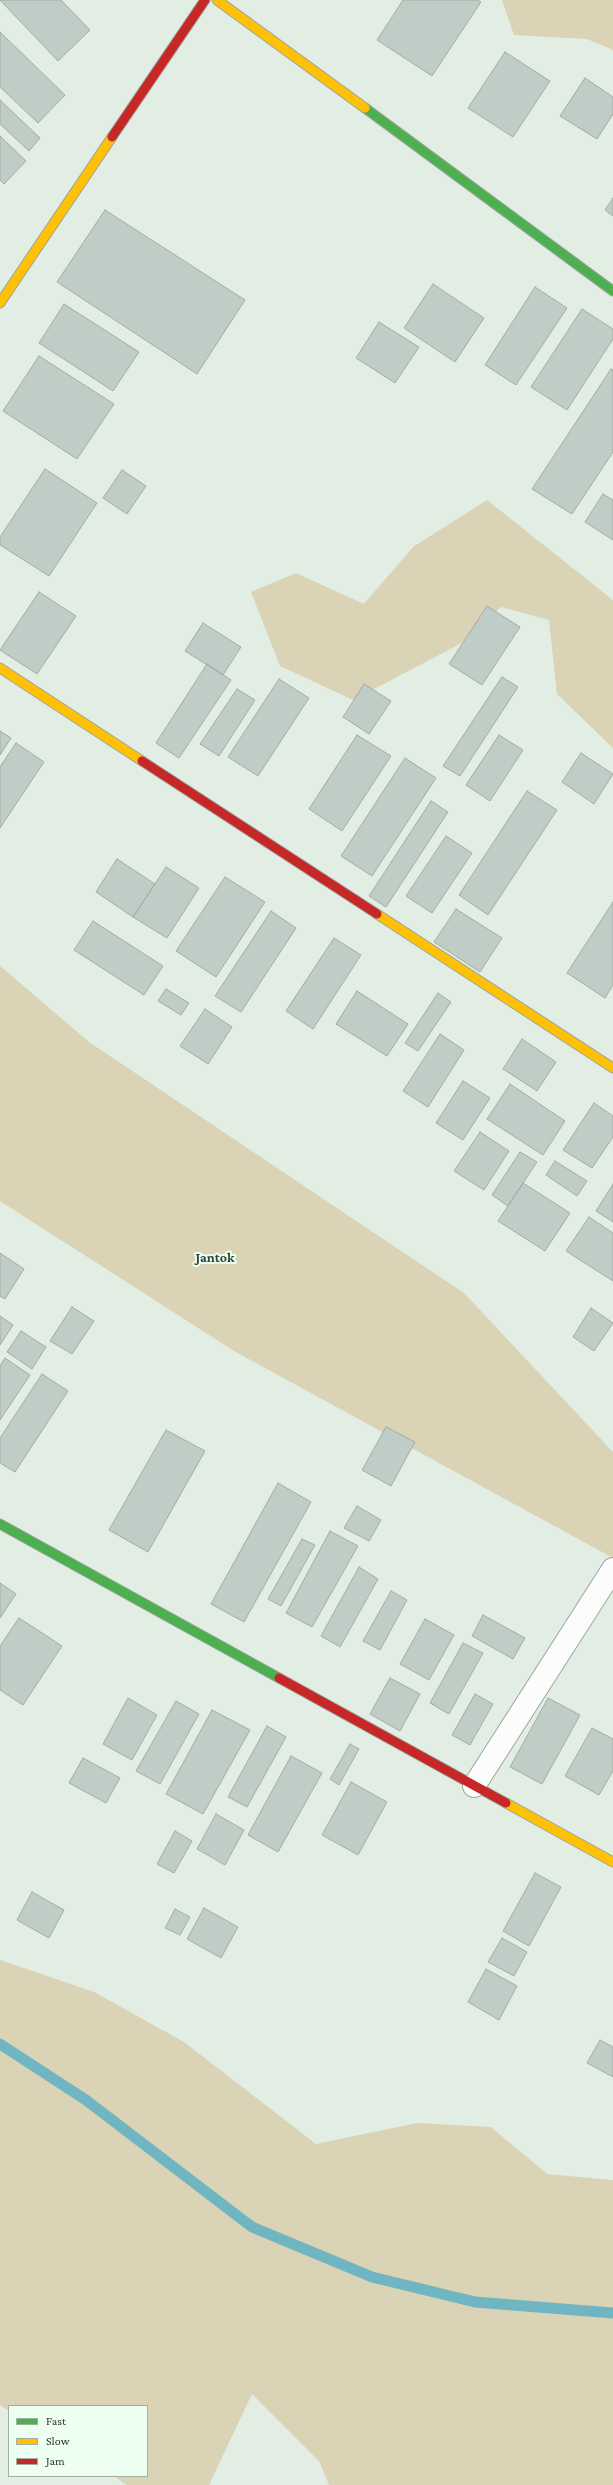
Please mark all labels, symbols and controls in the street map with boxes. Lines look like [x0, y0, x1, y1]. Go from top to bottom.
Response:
district label: Jantok [195, 1250, 235, 1266]
legend [8, 2405, 148, 2477]
text: Fast [46, 2414, 66, 2428]
text: Slow [46, 2434, 70, 2448]
text: Jam [46, 2454, 65, 2468]

